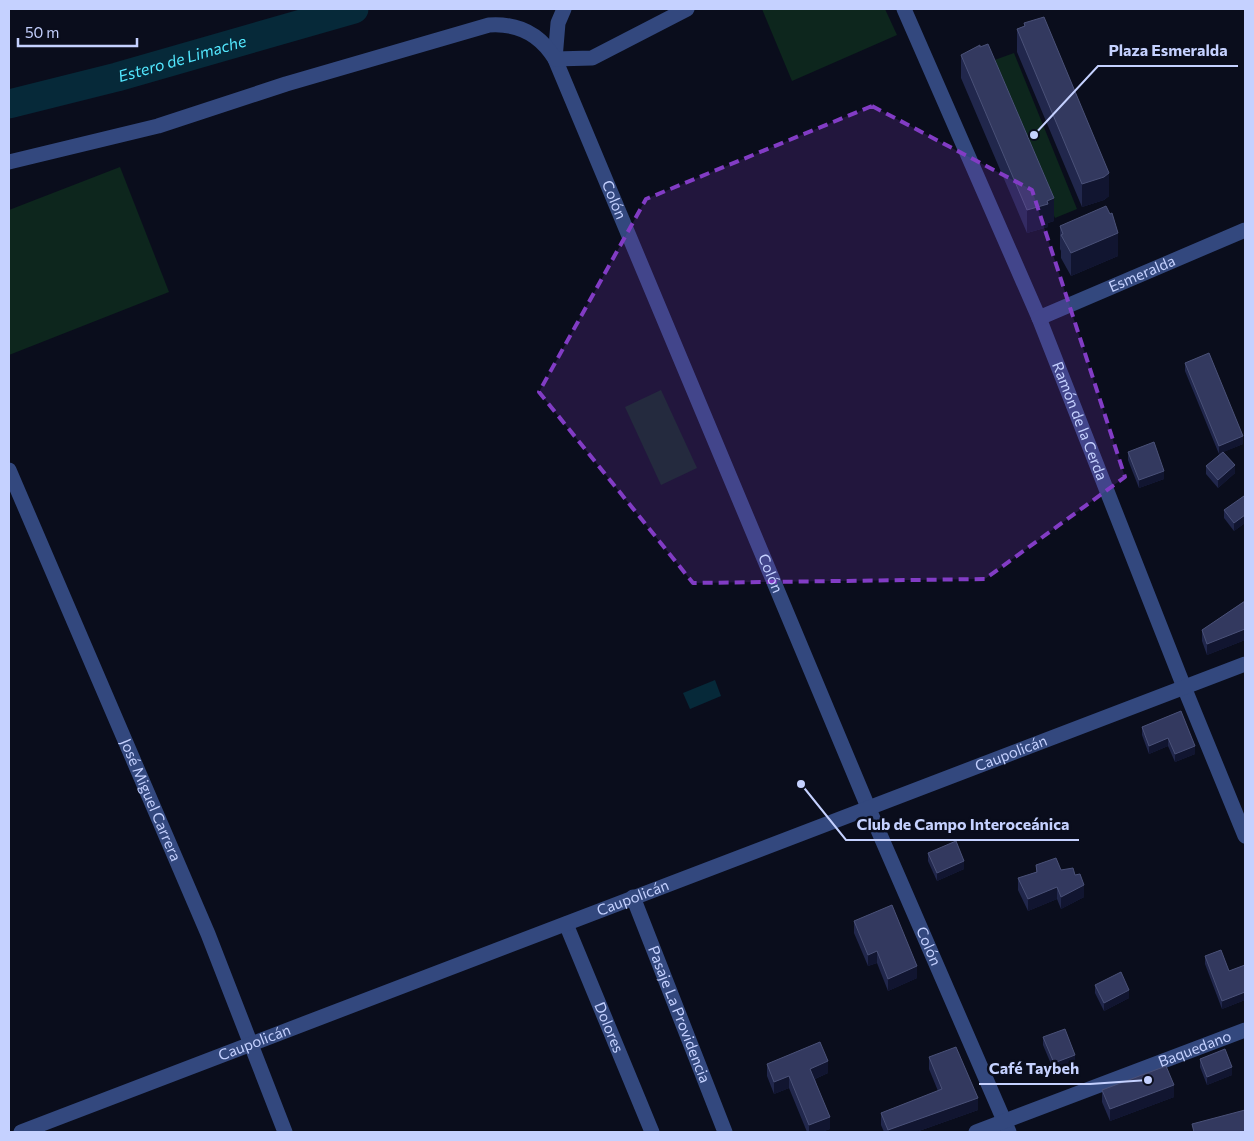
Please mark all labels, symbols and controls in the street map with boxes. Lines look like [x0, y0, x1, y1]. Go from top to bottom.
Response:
scale bar [18, 15, 136, 47]
text: 50 m [25, 23, 59, 41]
water label: Estero de Limache [116, 30, 249, 85]
callout: Plaza Esmeralda [1098, 35, 1238, 66]
text: Plaza Esmeralda [1108, 40, 1228, 59]
street label: Colón [599, 177, 631, 222]
street label: Esmeralda [1106, 251, 1178, 295]
street label: Ramón de la Cerda [1049, 359, 1112, 483]
street label: Colón [755, 551, 787, 595]
street label: Caupolicán [972, 731, 1049, 774]
street label: José Miguel Carrera [117, 735, 186, 864]
callout: Club de Campo Interoceánica [846, 809, 1079, 840]
text: Club de Campo Interoceánica [857, 814, 1069, 833]
street label: Caupolicán [594, 875, 671, 919]
street label: Colón [913, 924, 946, 968]
street label: Pasaje La Providencia [645, 943, 715, 1085]
street label: Dolores [591, 999, 628, 1055]
street label: Caupolicán [216, 1020, 293, 1064]
street label: Baquedano [1155, 1026, 1234, 1070]
callout: Café Taybeh [979, 1053, 1090, 1084]
text: Café Taybeh [989, 1058, 1079, 1077]

